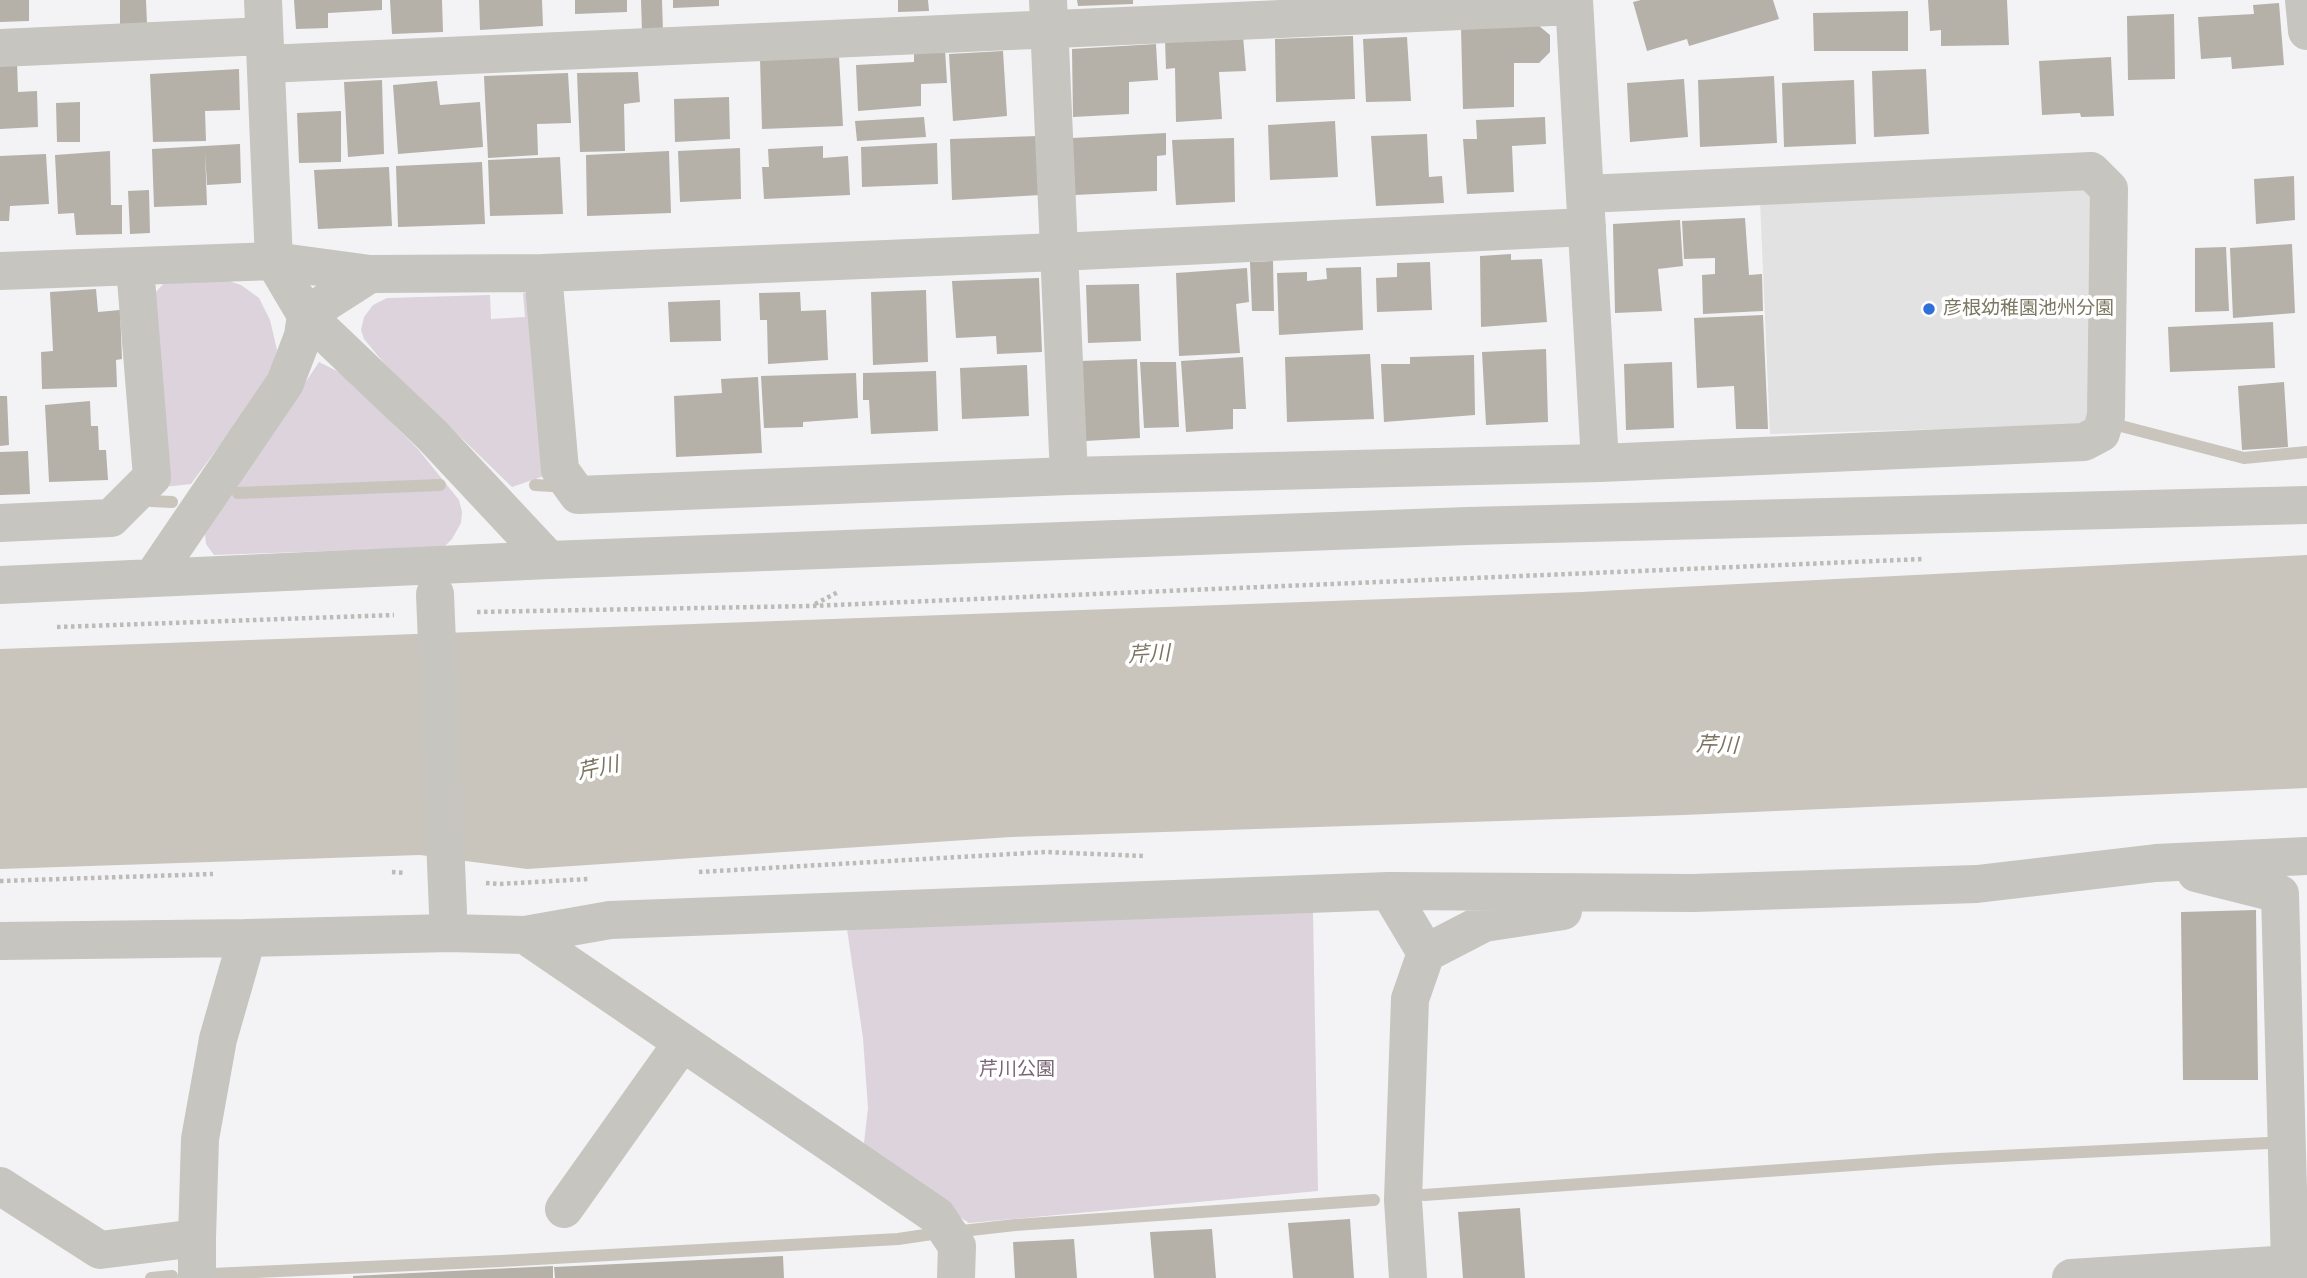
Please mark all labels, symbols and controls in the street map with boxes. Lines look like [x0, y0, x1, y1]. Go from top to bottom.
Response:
place label: 彦根幼稚園池州分園 [1943, 298, 2114, 320]
marker: 彦根幼稚園池州分園 [1921, 301, 1937, 317]
water label: 芹川 [1127, 641, 1171, 669]
water label: 芹川 [1696, 733, 1738, 759]
water label: 芹川 [575, 752, 621, 786]
park label: 芹川公園 [979, 1059, 1055, 1081]

